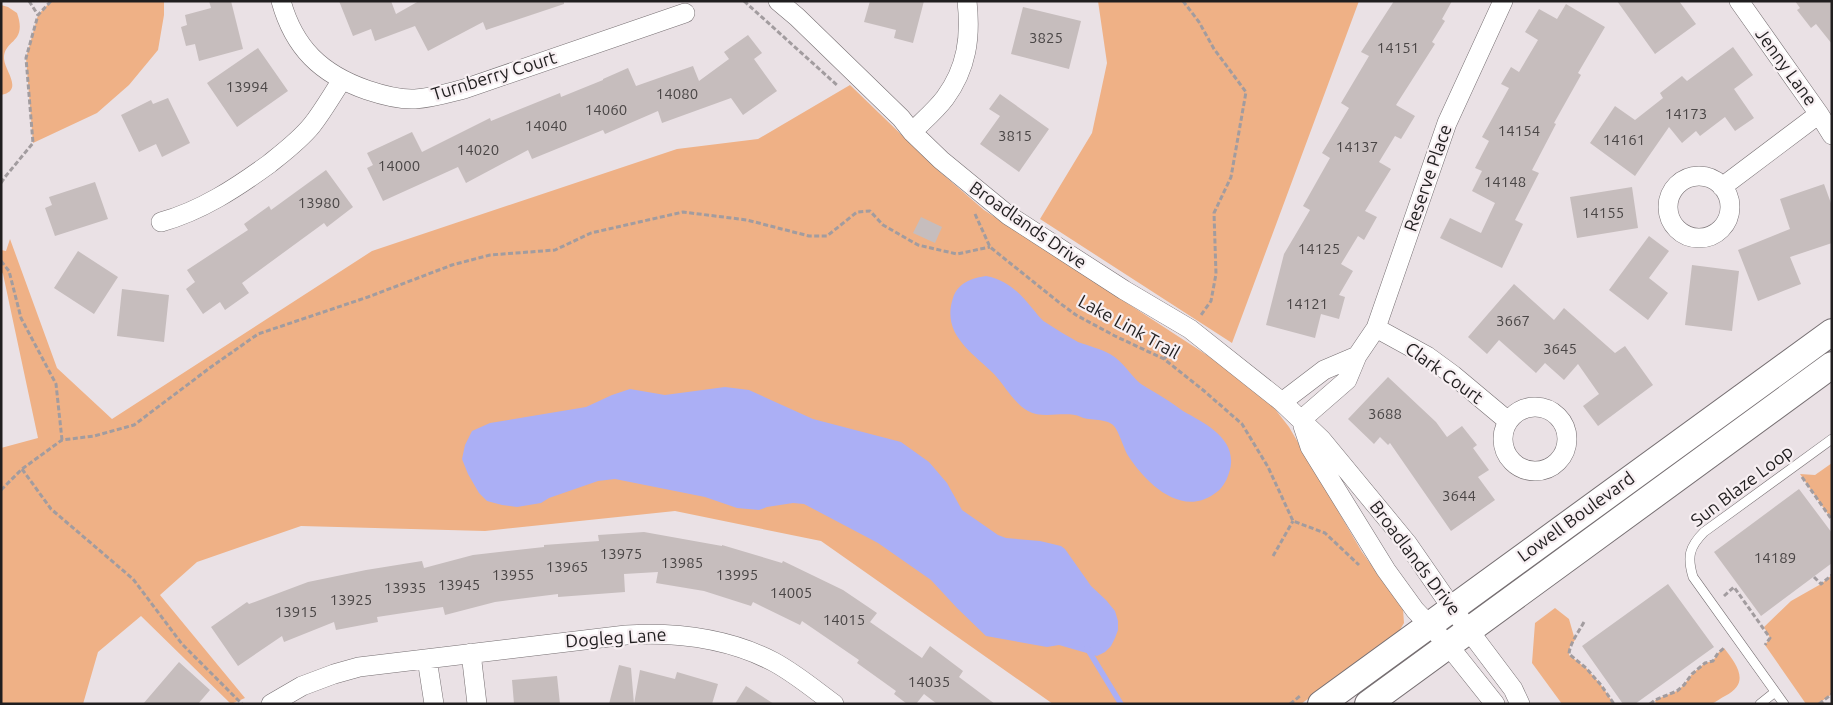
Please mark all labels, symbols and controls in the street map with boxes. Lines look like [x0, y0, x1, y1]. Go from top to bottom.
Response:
street label: Jenny Lane [1752, 24, 1822, 109]
house number: 3825 [1029, 29, 1063, 46]
house number: 14151 [1377, 39, 1419, 56]
street label: Turnberry Court [429, 46, 559, 104]
house number: 13994 [226, 78, 268, 95]
house number: 14080 [656, 85, 698, 102]
house number: 14060 [585, 101, 627, 118]
house number: 14173 [1665, 105, 1707, 122]
house number: 14040 [525, 117, 567, 134]
street label: Reserve Place [1399, 122, 1455, 234]
house number: 14154 [1498, 122, 1540, 139]
house number: 3815 [998, 127, 1032, 144]
house number: 14161 [1603, 131, 1645, 148]
house number: 14137 [1336, 138, 1378, 155]
house number: 14020 [457, 141, 499, 158]
house number: 14000 [378, 157, 420, 174]
house number: 14148 [1484, 173, 1526, 190]
street label: Broadlands Drive [966, 176, 1091, 272]
house number: 13980 [298, 194, 340, 211]
house number: 14155 [1582, 204, 1624, 221]
house number: 14125 [1298, 240, 1340, 257]
street label: Lake Link Trail [1075, 290, 1184, 362]
house number: 14121 [1286, 295, 1328, 312]
house number: 3667 [1496, 312, 1530, 329]
street label: Clark Court [1402, 337, 1487, 407]
house number: 3645 [1543, 340, 1577, 357]
house number: 3688 [1368, 405, 1402, 422]
street label: Sun Blaze Loop [1686, 440, 1796, 530]
street label: Lowell Boulevard [1513, 467, 1638, 565]
house number: 3644 [1442, 487, 1476, 504]
street label: Broadlands Drive [1366, 496, 1465, 618]
house number: 13975 [600, 545, 642, 562]
house number: 14189 [1754, 549, 1796, 566]
house number: 13985 [661, 554, 703, 571]
house number: 13965 [546, 558, 588, 575]
house number: 13955 [492, 566, 534, 583]
house number: 13995 [716, 566, 758, 583]
house number: 13945 [438, 576, 480, 593]
house number: 13935 [384, 579, 426, 596]
house number: 14005 [770, 584, 812, 601]
house number: 13925 [330, 591, 372, 608]
house number: 13915 [275, 603, 317, 620]
house number: 14015 [823, 611, 865, 628]
street label: Dogleg Lane [565, 623, 667, 651]
house number: 14035 [908, 673, 950, 690]

